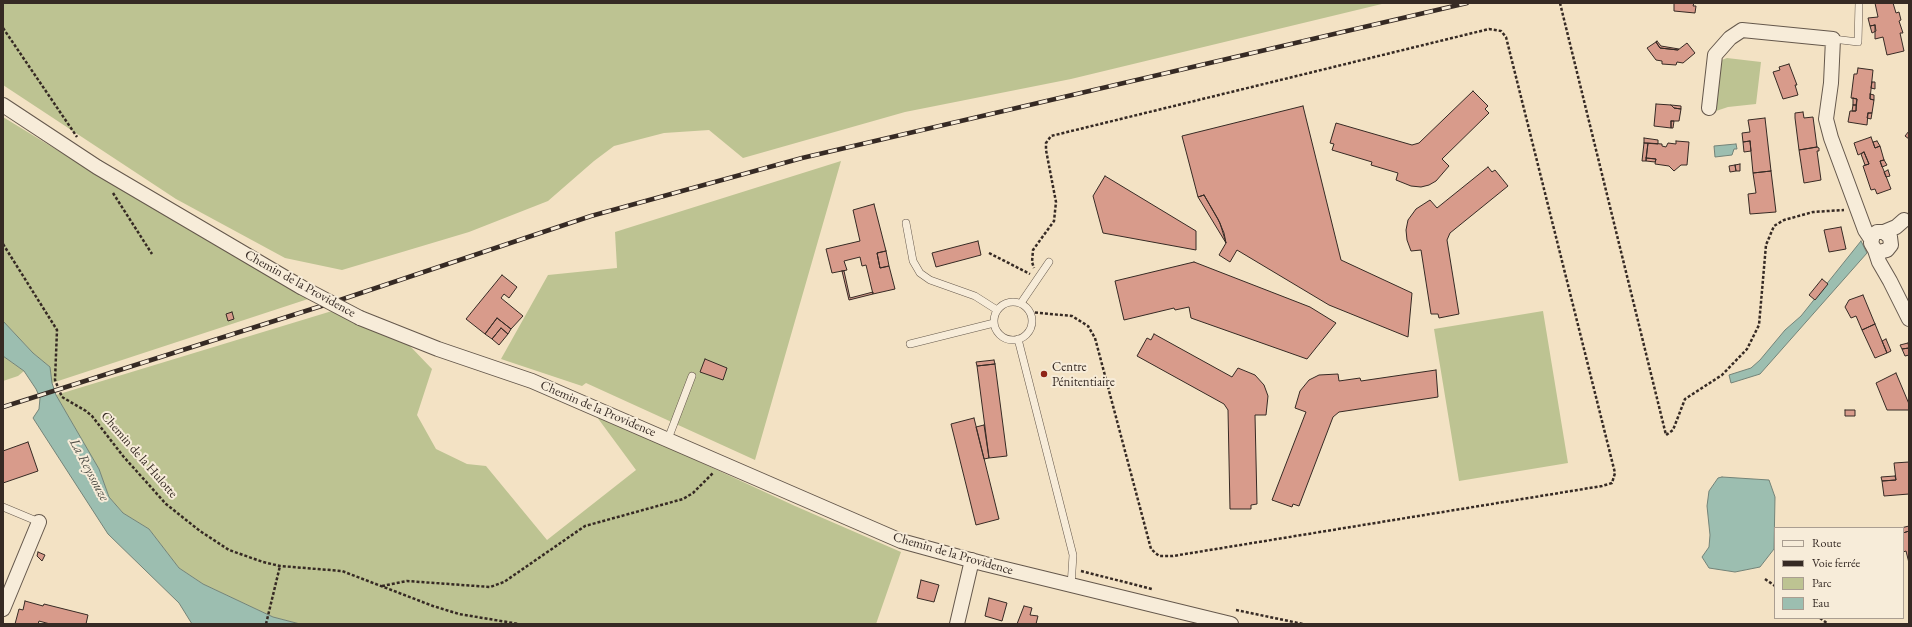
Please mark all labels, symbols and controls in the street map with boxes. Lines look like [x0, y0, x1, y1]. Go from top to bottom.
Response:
street label: Chemin de la Providence [242, 247, 358, 321]
place label: Centre Pénitentiaire [1052, 359, 1115, 390]
marker: Centre Pénitentiaire [1039, 369, 1049, 379]
street label: Chemin de la Providence [538, 378, 658, 440]
street label: Chemin de la Hulotte [97, 409, 181, 501]
water label: La Reyssouze [66, 436, 112, 504]
legend [1774, 527, 1904, 619]
street label: Chemin de la Providence [891, 529, 1015, 579]
text: Route [1812, 535, 1841, 551]
text: Voie ferrée [1812, 555, 1860, 571]
text: Parc [1812, 575, 1832, 591]
text: Eau [1812, 595, 1830, 611]

